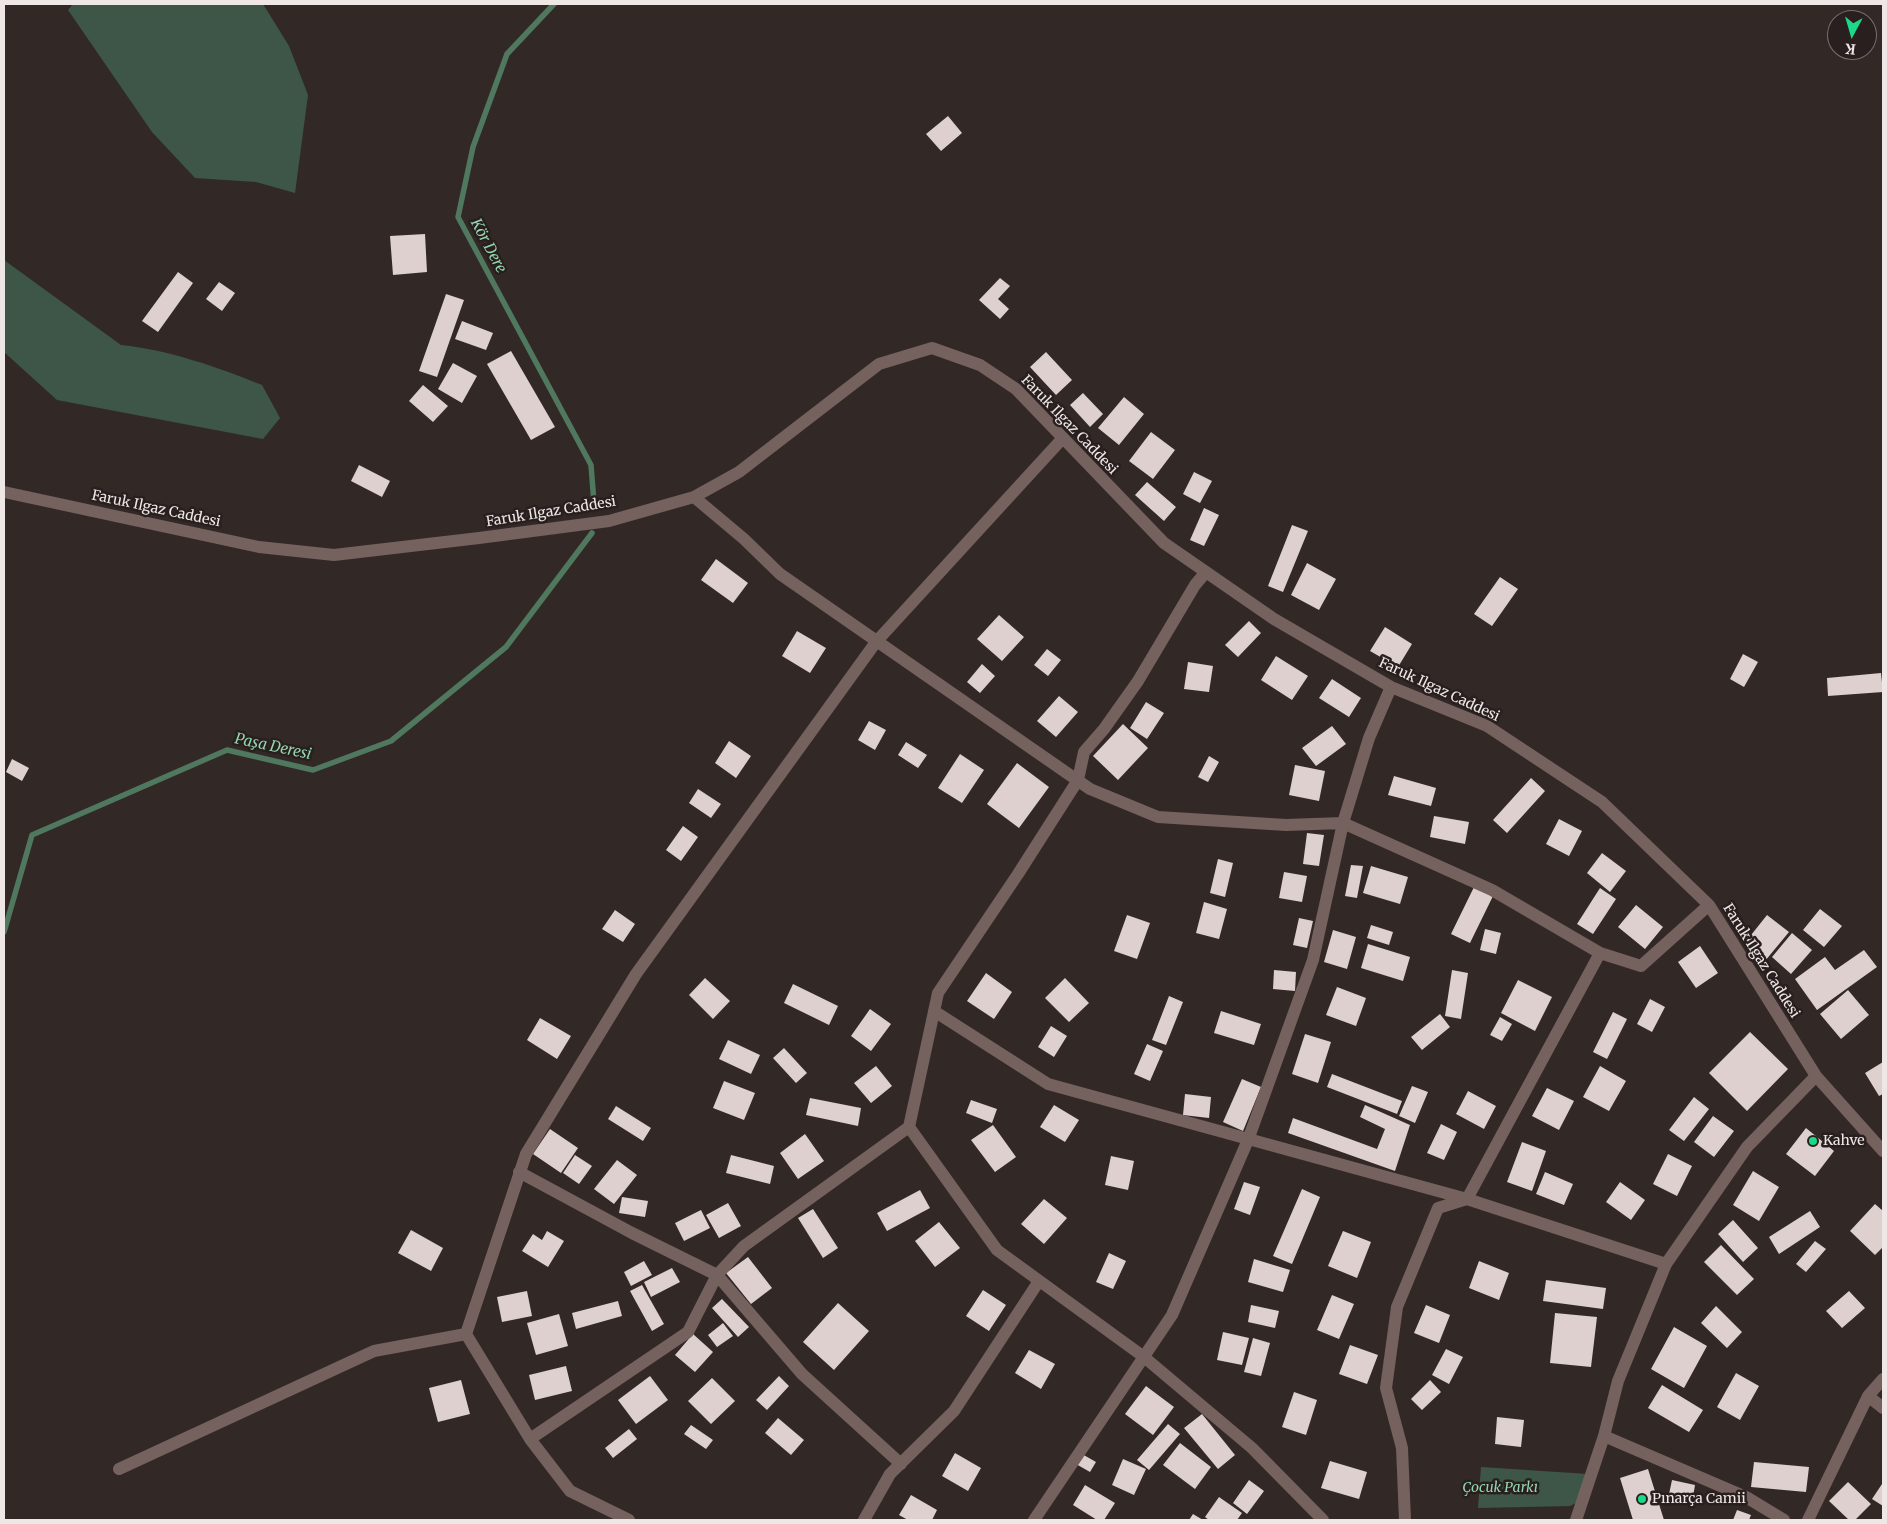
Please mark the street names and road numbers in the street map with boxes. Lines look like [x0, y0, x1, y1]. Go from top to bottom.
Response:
street label: Faruk Ilgaz Caddesi [1017, 372, 1121, 478]
street label: Faruk Ilgaz Caddesi [90, 487, 222, 531]
street label: Faruk Ilgaz Caddesi [485, 493, 617, 531]
street label: Faruk Ilgaz Caddesi [1376, 655, 1502, 725]
street label: Faruk Ilgaz Caddesi [1719, 901, 1803, 1021]

